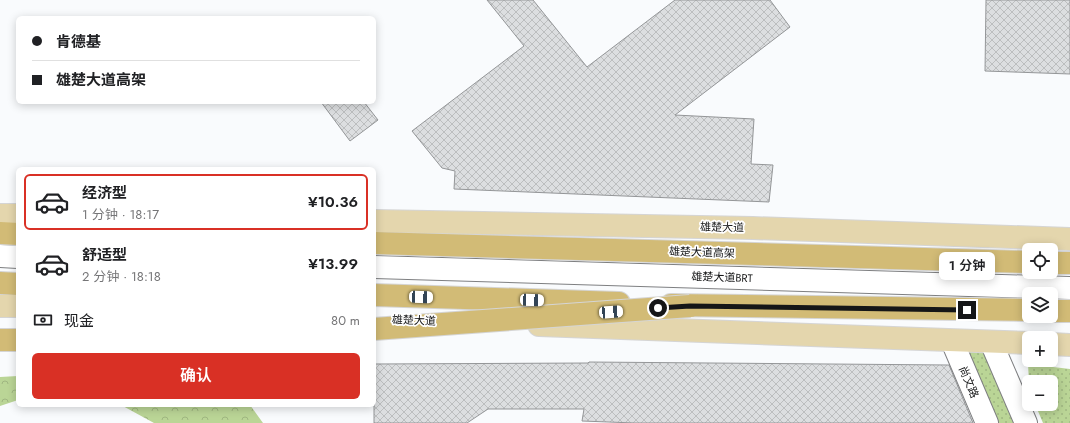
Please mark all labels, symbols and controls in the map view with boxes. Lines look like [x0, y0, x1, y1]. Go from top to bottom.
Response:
text: 肯德基 [56, 31, 101, 53]
text: 雄楚大道高架 [56, 69, 146, 91]
text: 经济型 [82, 182, 127, 204]
icon: car [34, 184, 70, 220]
text: ¥10.36 [308, 191, 358, 213]
text: 1 分钟 · 18:17 [82, 205, 159, 224]
street label: 雄楚大道 [700, 219, 744, 235]
street label: 雄楚大道高架 [669, 243, 735, 261]
map controls [1022, 243, 1058, 411]
button: locate [1022, 243, 1058, 279]
text: 舒适型 [82, 244, 127, 266]
icon: car [34, 246, 70, 282]
callout: 1 分钟 [939, 252, 995, 280]
text: ¥13.99 [308, 253, 358, 275]
text: 1 分钟 [949, 256, 985, 275]
text: 2 分钟 · 18:18 [82, 267, 161, 286]
street label: 雄楚大道BRT [691, 268, 753, 286]
button: layers [1022, 287, 1058, 323]
car [409, 291, 433, 303]
car [520, 294, 544, 306]
route start [649, 299, 667, 317]
route end [958, 301, 976, 319]
car [599, 305, 623, 319]
icon: cash [32, 309, 54, 331]
text: 现金 [64, 310, 94, 332]
text: 80 m [331, 311, 360, 330]
street label: 雄楚大道 [392, 311, 436, 329]
button: + [1022, 331, 1058, 367]
button: 确认 [32, 353, 360, 399]
street label: 尚文路 [955, 364, 983, 400]
button: − [1022, 375, 1058, 411]

